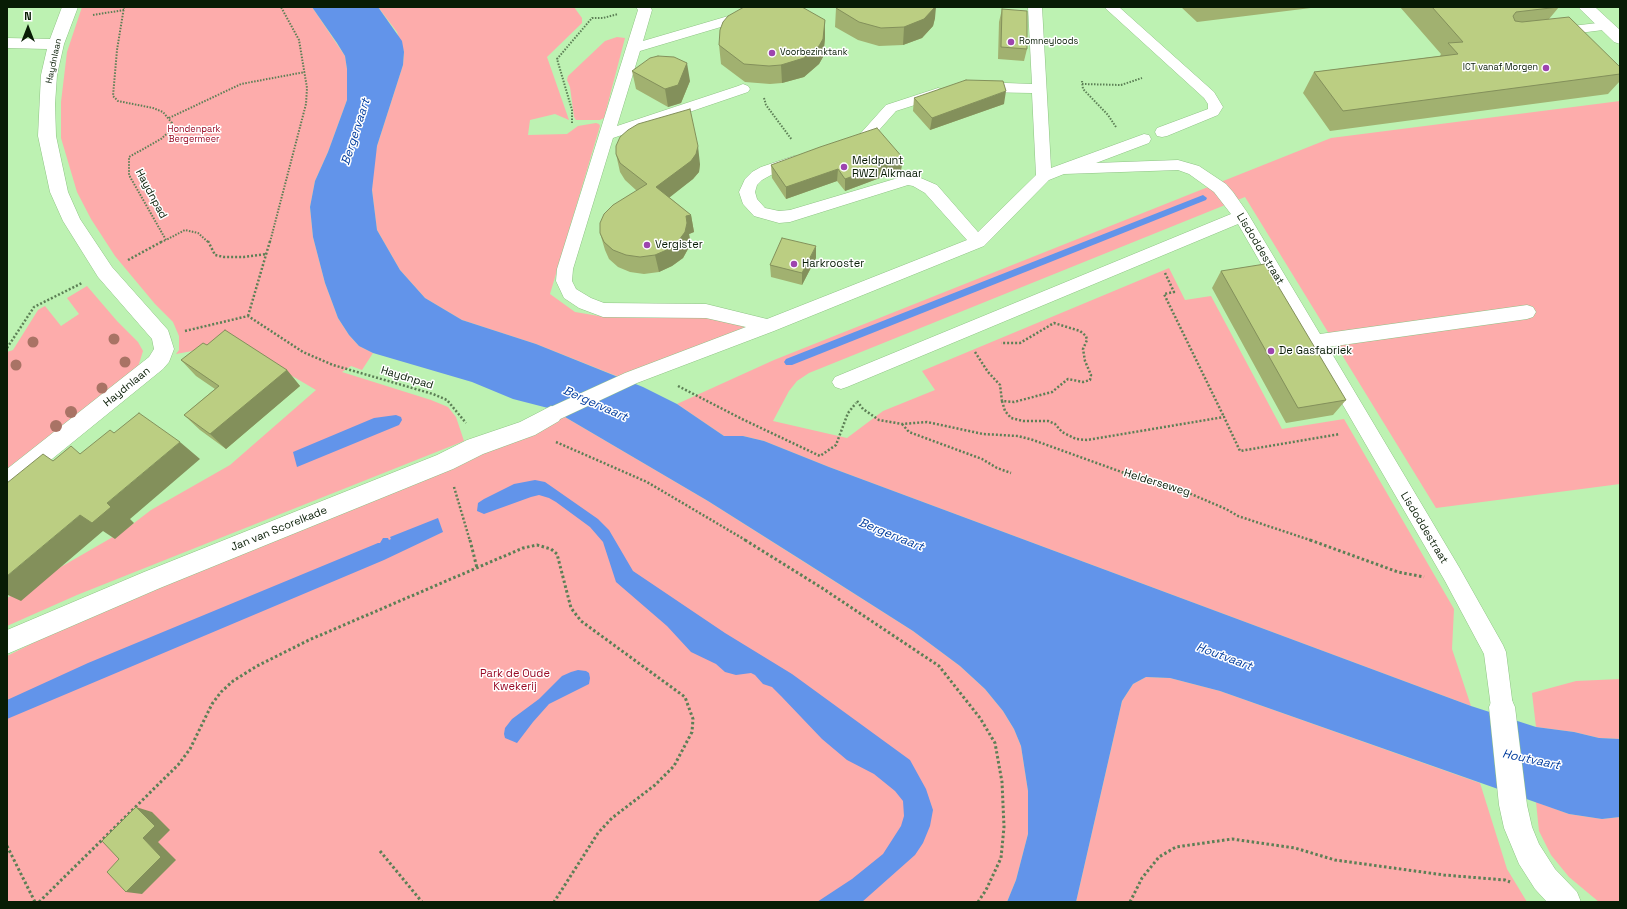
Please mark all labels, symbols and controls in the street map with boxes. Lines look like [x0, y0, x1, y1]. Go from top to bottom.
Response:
north arrow [8, 8, 48, 48]
text: N [24, 9, 32, 23]
street label: Haydnlaan [44, 37, 64, 85]
marker: Romneyloods [1006, 37, 1016, 47]
place label: Romneyloods [1019, 37, 1078, 47]
marker: Voorbezinktank [767, 48, 777, 58]
place label: Voorbezinktank [780, 48, 848, 58]
place label: ICT vanaf Morgen [1463, 63, 1538, 73]
marker: ICT vanaf Morgen [1541, 63, 1551, 73]
water label: Bergervaart [339, 97, 373, 167]
park label: Hondenpark Bergermeer [168, 125, 220, 146]
place label: Meldpunt RWZI Alkmaar [852, 154, 922, 180]
marker: Meldpunt RWZI Alkmaar [839, 162, 849, 172]
street label: Haydnpad [132, 167, 170, 221]
street label: Lisdoddestraat [1233, 211, 1287, 287]
place label: Vergister [655, 238, 703, 252]
marker: Vergister [642, 240, 652, 250]
place label: Harkrooster [802, 257, 864, 271]
marker: Harkrooster [789, 259, 799, 269]
place label: De Gasfabriek [1279, 344, 1352, 358]
marker: De Gasfabriek [1266, 346, 1276, 356]
street label: Haydnlaan [101, 364, 153, 410]
street label: Haydnpad [379, 364, 435, 392]
water label: Bergervaart [561, 383, 629, 425]
street label: Helderseweg [1122, 467, 1192, 499]
street label: Lisdoddestraat [1397, 490, 1451, 566]
street label: Jan van Scorelkade [229, 504, 329, 554]
water label: Bergervaart [856, 515, 926, 555]
water label: Houtvaart [1194, 640, 1254, 674]
park label: Park de Oude Kwekerij [480, 667, 550, 693]
water label: Houtvaart [1501, 747, 1561, 773]

